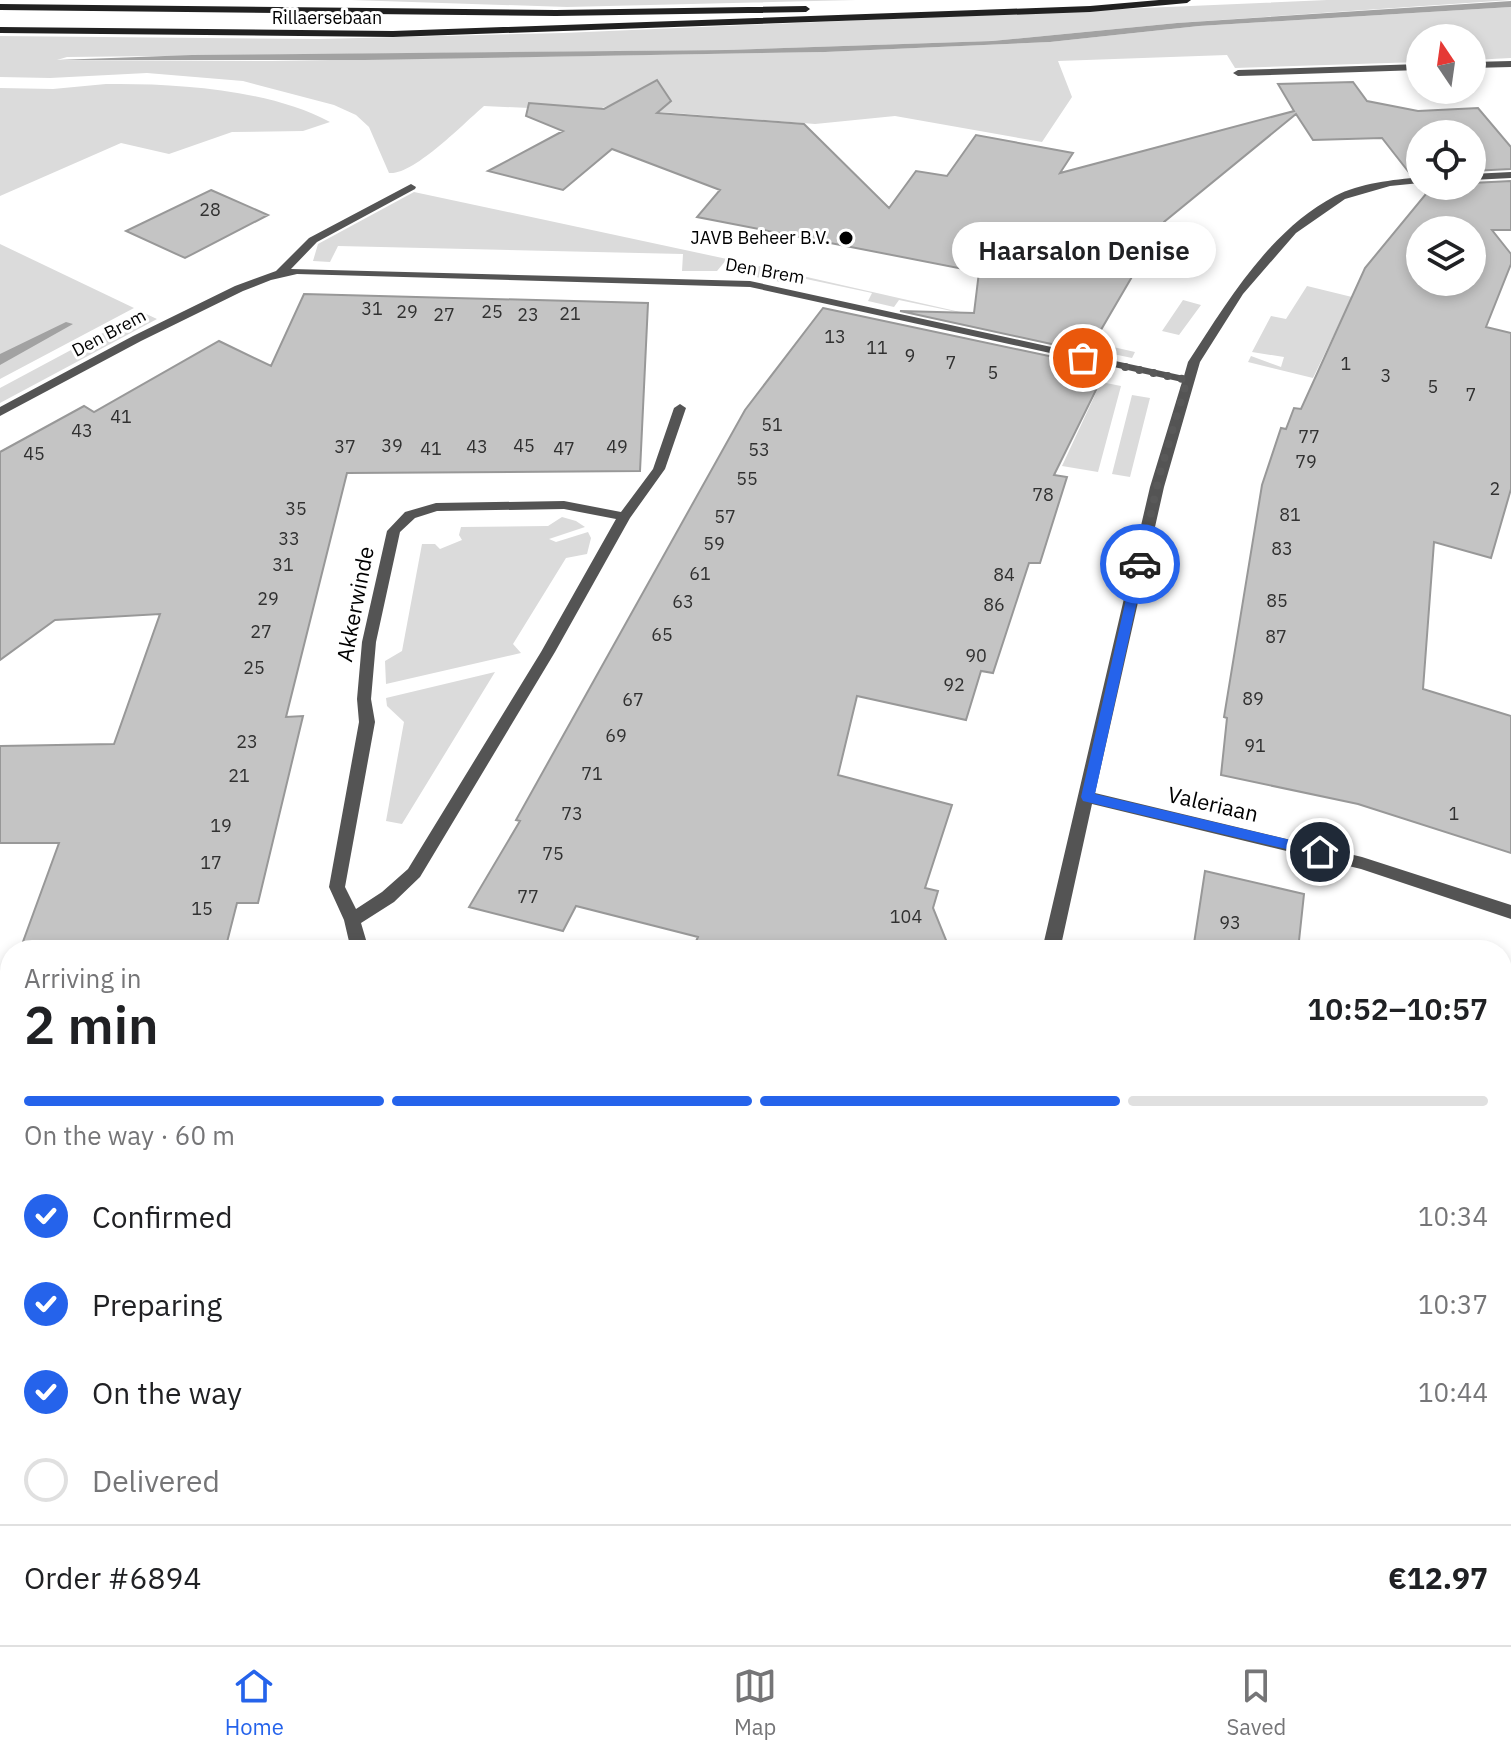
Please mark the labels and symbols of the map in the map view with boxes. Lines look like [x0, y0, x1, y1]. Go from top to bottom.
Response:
street label: Rillaersebaan [272, 6, 382, 29]
north arrow [1406, 24, 1486, 104]
house number: 28 [199, 198, 221, 221]
callout: Haarsalon Denise [951, 222, 1215, 278]
place label: JAVB Beheer B.V. [691, 226, 830, 249]
marker: JAVB Beheer B.V. [837, 229, 855, 247]
street label: Den Brem [724, 252, 807, 289]
house number: 31 [361, 297, 383, 320]
house number: 29 [396, 300, 418, 323]
house number: 25 [481, 300, 503, 323]
house number: 21 [559, 302, 581, 325]
house number: 27 [433, 303, 455, 326]
house number: 23 [517, 303, 539, 326]
street label: Den Brem [68, 304, 150, 362]
pin [1049, 324, 1117, 392]
house number: 13 [824, 325, 846, 348]
house number: 11 [866, 336, 888, 359]
house number: 9 [905, 344, 915, 367]
house number: 7 [946, 351, 956, 374]
house number: 1 [1341, 352, 1351, 375]
house number: 5 [988, 361, 998, 384]
house number: 3 [1381, 364, 1391, 387]
house number: 5 [1428, 375, 1438, 398]
house number: 7 [1466, 383, 1476, 406]
house number: 41 [110, 405, 132, 428]
house number: 51 [761, 413, 783, 436]
house number: 43 [71, 419, 93, 442]
house number: 77 [1298, 425, 1320, 448]
house number: 39 [381, 434, 403, 457]
house number: 45 [513, 434, 535, 457]
house number: 37 [334, 435, 356, 458]
house number: 43 [466, 435, 488, 458]
house number: 49 [606, 435, 628, 458]
house number: 41 [420, 437, 442, 460]
house number: 47 [553, 437, 575, 460]
house number: 53 [748, 438, 770, 461]
house number: 45 [23, 442, 45, 465]
house number: 79 [1295, 450, 1317, 473]
house number: 55 [736, 467, 758, 490]
house number: 2 [1490, 477, 1500, 500]
house number: 78 [1032, 483, 1054, 506]
house number: 35 [285, 497, 307, 520]
house number: 81 [1279, 503, 1301, 526]
house number: 57 [714, 505, 736, 528]
courier [1100, 524, 1180, 604]
house number: 33 [278, 527, 300, 550]
house number: 59 [703, 532, 725, 555]
house number: 83 [1271, 537, 1293, 560]
street label: Akkerwinde [329, 544, 380, 664]
house number: 31 [272, 553, 294, 576]
house number: 61 [689, 562, 711, 585]
house number: 84 [993, 563, 1015, 586]
house number: 29 [257, 587, 279, 610]
house number: 85 [1266, 589, 1288, 612]
house number: 63 [672, 590, 694, 613]
house number: 86 [983, 593, 1005, 616]
house number: 27 [250, 620, 272, 643]
house number: 65 [651, 623, 673, 646]
house number: 87 [1265, 625, 1287, 648]
house number: 90 [965, 644, 987, 667]
house number: 25 [243, 656, 265, 679]
house number: 92 [943, 673, 965, 696]
house number: 89 [1242, 687, 1264, 710]
house number: 67 [622, 688, 644, 711]
house number: 69 [605, 724, 627, 747]
house number: 23 [236, 730, 258, 753]
house number: 91 [1244, 734, 1266, 757]
house number: 71 [581, 762, 603, 785]
house number: 21 [228, 764, 250, 787]
street label: Valeriaan [1165, 779, 1261, 828]
house number: 73 [561, 802, 583, 825]
house number: 1 [1449, 802, 1459, 825]
house number: 19 [210, 814, 232, 837]
pin [1286, 818, 1354, 886]
house number: 75 [542, 842, 564, 865]
house number: 17 [200, 851, 222, 874]
house number: 77 [517, 885, 539, 908]
house number: 15 [191, 897, 213, 920]
house number: 104 [890, 905, 922, 928]
house number: 93 [1219, 911, 1241, 934]

